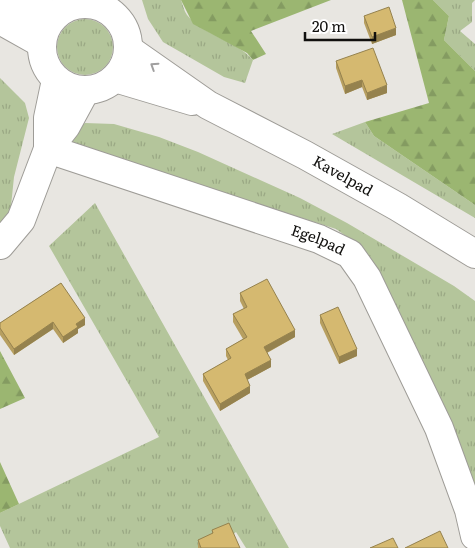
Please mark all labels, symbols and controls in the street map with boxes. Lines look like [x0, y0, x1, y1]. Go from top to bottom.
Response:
scale bar [305, 10, 375, 42]
text: 20 m [312, 14, 346, 37]
one-way arrow [150, 63, 159, 73]
street label: Kavelpad [309, 149, 378, 201]
street label: Egelpad [288, 218, 350, 260]

